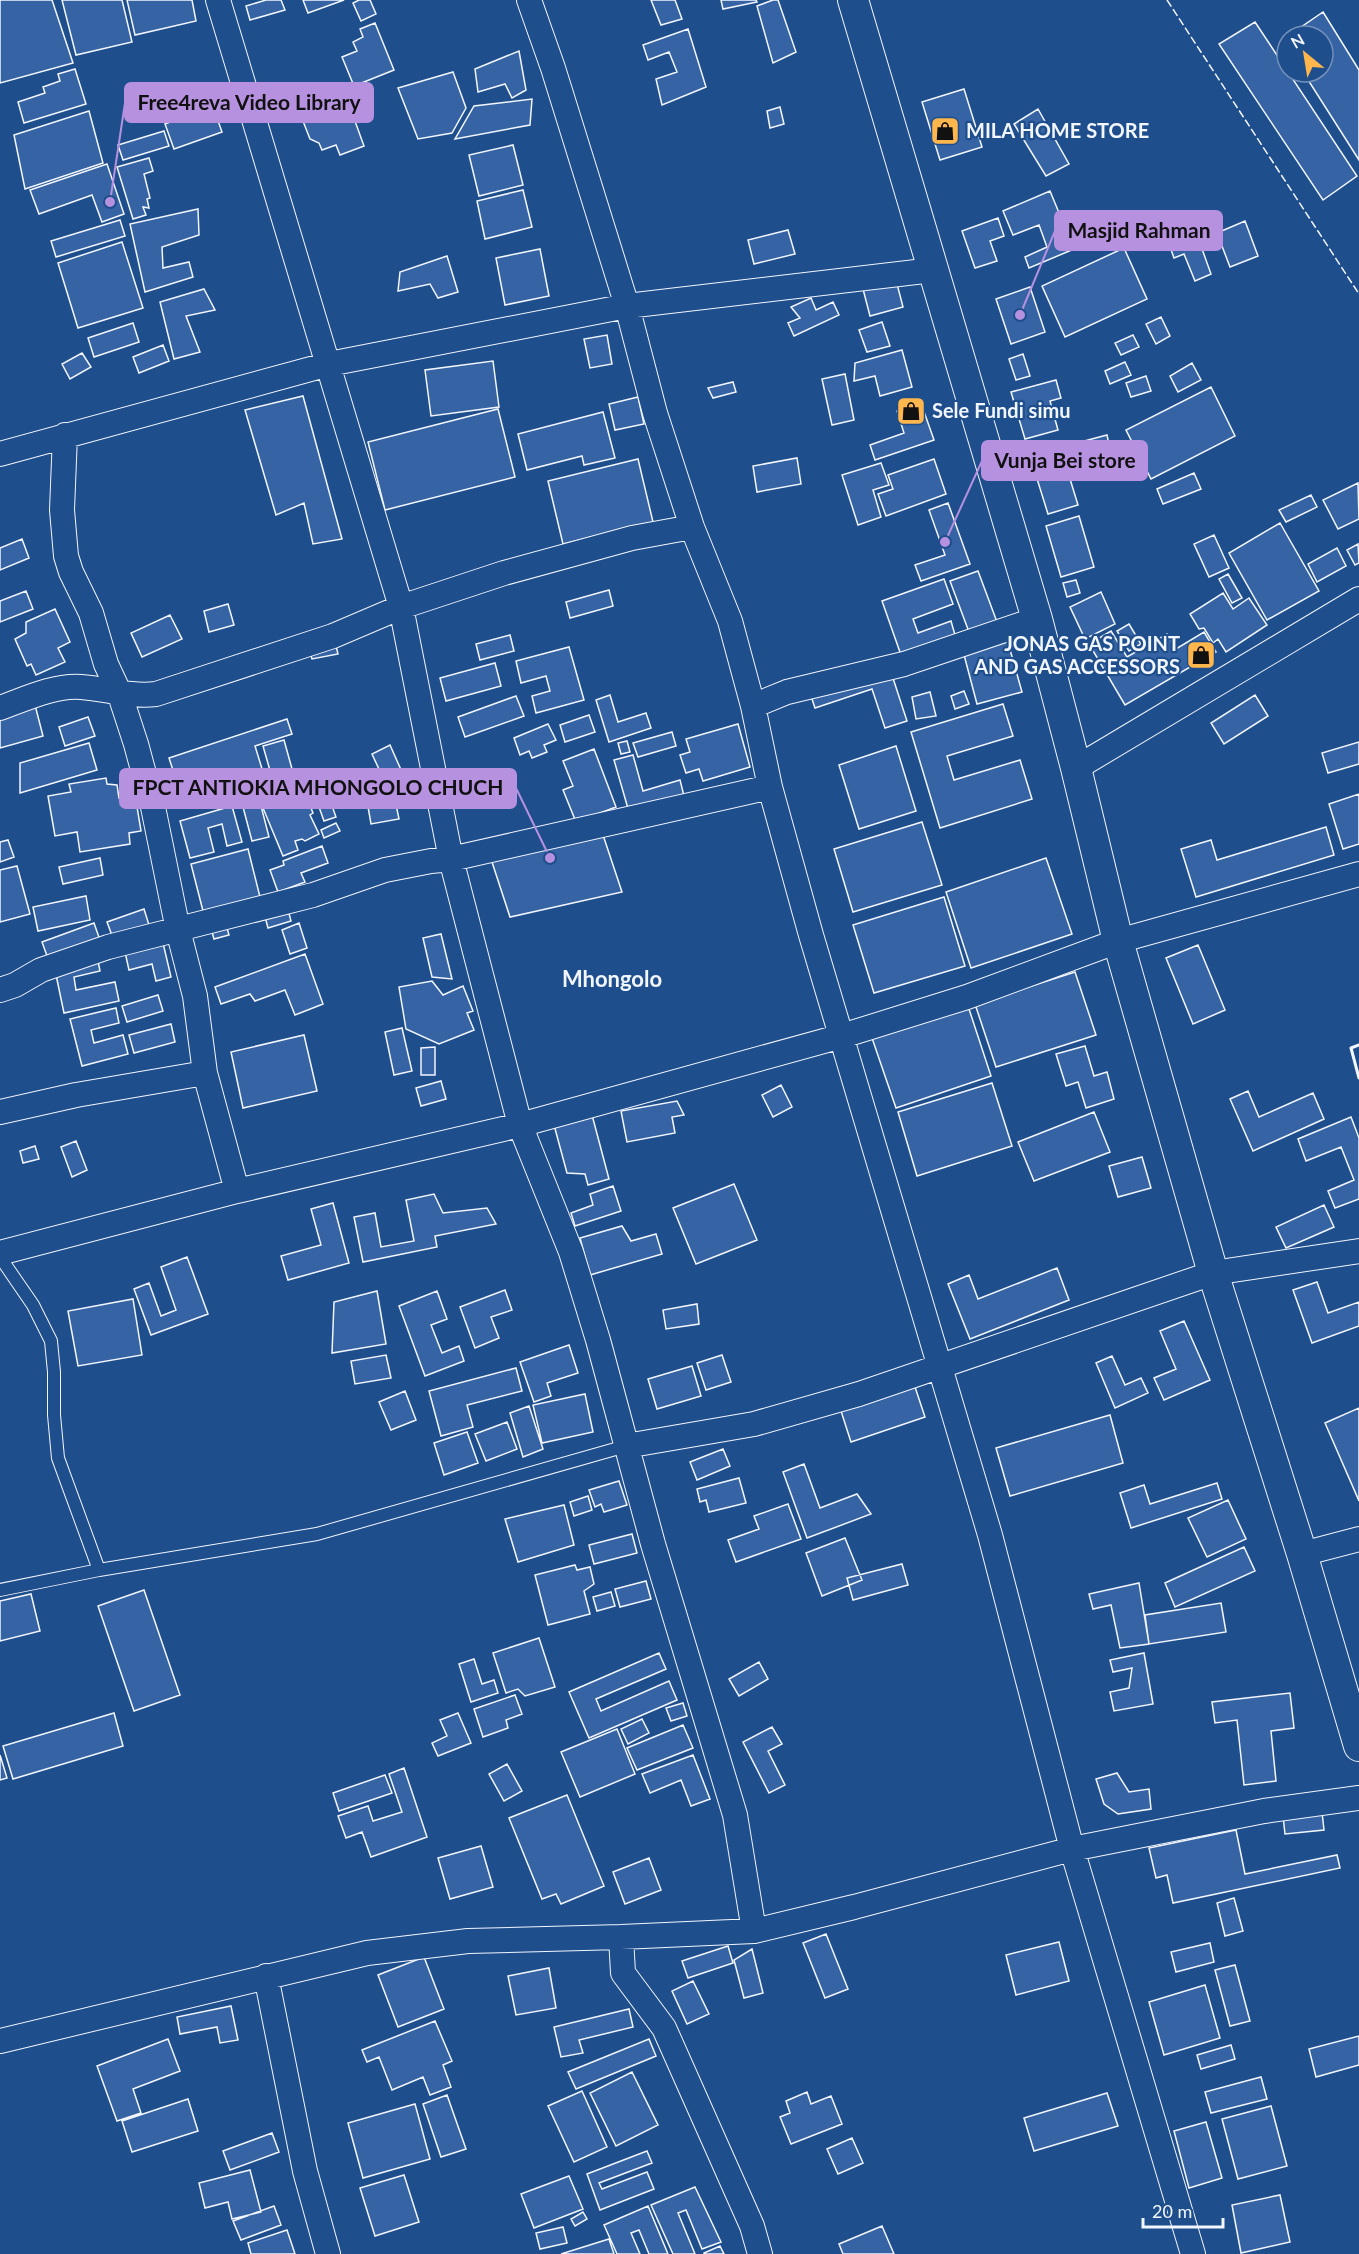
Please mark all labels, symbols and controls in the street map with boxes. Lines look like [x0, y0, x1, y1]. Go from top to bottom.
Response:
north arrow [1275, 24, 1335, 84]
text: N [1287, 29, 1307, 52]
callout: Free4reva Video Library [125, 83, 373, 122]
text: Free4reva Video Library [137, 89, 361, 114]
shop icon: MILA HOME STORE [929, 115, 961, 147]
place label: MILA HOME STORE [966, 118, 1149, 142]
callout: Masjid Rahman [1055, 211, 1222, 250]
text: Masjid Rahman [1067, 217, 1211, 242]
shop icon: Sele Fundi simu [895, 395, 927, 427]
place label: Sele Fundi simu [932, 398, 1071, 422]
callout: Vunja Bei store [982, 441, 1147, 480]
text: Vunja Bei store [993, 447, 1136, 472]
place label: JONAS GAS POINT AND GAS ACCESSORS [973, 631, 1180, 678]
shop icon: JONAS GAS POINT AND GAS ACCESSORS [1185, 639, 1217, 671]
callout: FPCT ANTIOKIA MHONGOLO CHUCH [120, 769, 516, 808]
text: FPCT ANTIOKIA MHONGOLO CHUCH [133, 774, 503, 799]
district label: Mhongolo [562, 965, 662, 992]
scale bar [1143, 2191, 1222, 2229]
text: 20 m [1152, 2200, 1192, 2222]

